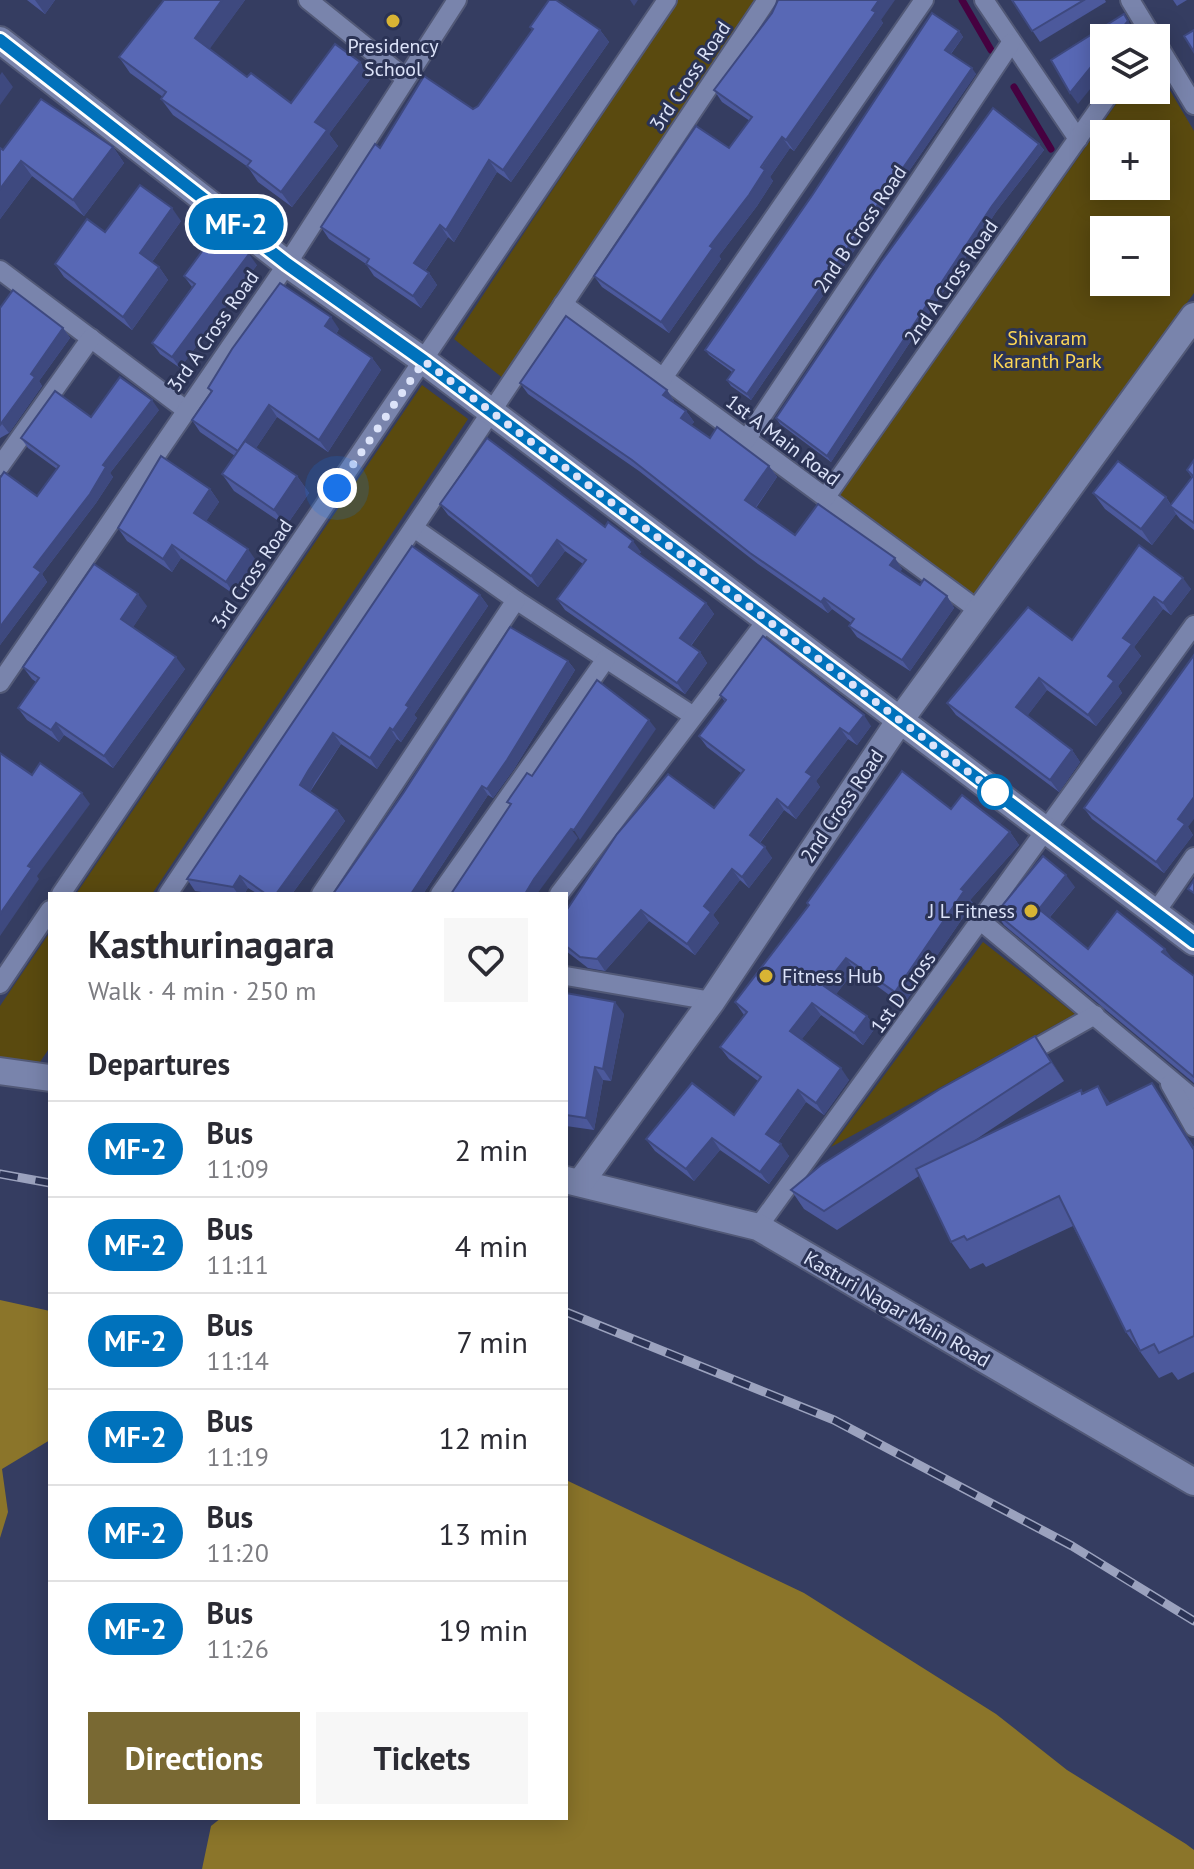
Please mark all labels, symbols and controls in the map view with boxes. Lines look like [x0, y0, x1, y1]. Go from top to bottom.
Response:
marker: Presidency School [384, 12, 402, 30]
street label: 3rd Cross Road [644, 16, 736, 136]
map controls [1090, 24, 1170, 296]
button: layers [1090, 24, 1170, 104]
place label: Presidency School [347, 33, 439, 82]
button: + [1090, 120, 1170, 200]
street label: 2nd B Cross Road [808, 160, 912, 298]
line badge: MF-2 [180, 198, 292, 250]
text: MF-2 [205, 205, 267, 242]
street label: 2nd A Cross Road [898, 214, 1004, 350]
button: − [1090, 216, 1170, 296]
street label: 3rd A Cross Road [161, 265, 265, 397]
park label: Shivaram Karanth Park [992, 325, 1102, 374]
street label: 1st A Main Road [721, 388, 845, 492]
your location [317, 468, 357, 508]
street label: 3rd Cross Road [206, 514, 298, 634]
street label: 2nd Cross Road [795, 744, 889, 868]
unlabelled marker [978, 775, 1012, 809]
place label: J L Fitness [928, 898, 1015, 924]
marker: J L Fitness [1022, 902, 1040, 920]
button: heart [444, 918, 528, 1002]
text: Kasthurinagara [88, 919, 335, 968]
street label: 1st D Cross [864, 946, 942, 1038]
place label: Fitness Hub [782, 963, 883, 989]
marker: Fitness Hub [757, 967, 775, 985]
text: Walk · 4 min · 250 m [88, 974, 316, 1007]
text: Departures [88, 1044, 230, 1083]
text: Bus [207, 1113, 253, 1152]
text: MF-2 [104, 1130, 167, 1167]
text: 2 min [455, 1130, 528, 1169]
text: 11:09 [207, 1152, 269, 1185]
text: Bus [207, 1209, 253, 1248]
text: MF-2 [104, 1226, 167, 1263]
text: 4 min [455, 1226, 528, 1265]
street label: Kasturi Nagar Main Road [799, 1245, 995, 1373]
text: 11:11 [207, 1248, 269, 1281]
text: Bus [207, 1305, 253, 1344]
text: MF-2 [104, 1322, 167, 1359]
text: 7 min [456, 1322, 528, 1361]
text: 11:14 [207, 1344, 269, 1377]
text: Bus [207, 1401, 253, 1440]
text: MF-2 [104, 1418, 167, 1455]
text: 12 min [438, 1418, 528, 1457]
text: 11:19 [207, 1440, 269, 1473]
text: Bus [207, 1497, 253, 1536]
text: MF-2 [104, 1514, 167, 1551]
text: 13 min [438, 1514, 528, 1553]
text: 11:20 [207, 1536, 269, 1569]
text: Bus [207, 1593, 253, 1632]
text: MF-2 [104, 1610, 167, 1647]
text: 19 min [438, 1610, 528, 1649]
text: 11:26 [207, 1632, 269, 1665]
button: Directions [88, 1712, 300, 1804]
button: Tickets [316, 1712, 528, 1804]

